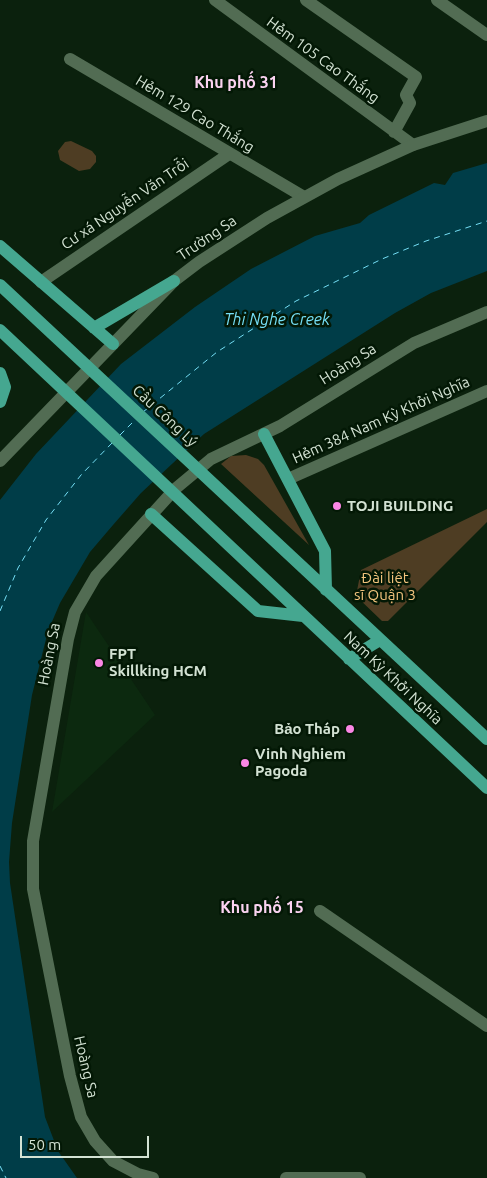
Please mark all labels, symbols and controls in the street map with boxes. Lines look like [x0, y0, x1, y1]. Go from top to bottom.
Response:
street label: Hẻm 105 Cao Thắng [263, 13, 383, 107]
street label: Hẻm 129 Cao Thắng [133, 72, 257, 156]
district label: Khu phố 31 [194, 73, 278, 93]
street label: Cư xá Nguyễn Văn Trỗi [58, 155, 192, 253]
street label: Trường Sa [174, 212, 240, 264]
water label: Thi Nghe Creek [224, 310, 330, 330]
street label: Hoàng Sa [316, 340, 380, 388]
street label: Hẻm 384 Nam Kỳ Khởi Nghĩa [289, 373, 473, 467]
street label: Cầu Công Lý [129, 381, 201, 451]
place label: TOJI BUILDING [347, 497, 453, 515]
marker: TOJI BUILDING [331, 500, 343, 512]
park label: Đài liệt sĩ Quận 3 [354, 569, 416, 604]
street label: Hoàng Sa [34, 621, 64, 687]
street label: Nam Kỳ Khởi Nghĩa [340, 628, 446, 728]
place label: FPT Skillking HCM [109, 645, 207, 680]
marker: FPT Skillking HCM [93, 657, 105, 669]
place label: Bảo Tháp [274, 720, 340, 738]
marker: Bảo Tháp [344, 723, 356, 735]
place label: Vinh Nghiem Pagoda [255, 745, 346, 780]
marker: Vinh Nghiem Pagoda [239, 757, 251, 769]
district label: Khu phố 15 [220, 898, 304, 918]
street label: Hoàng Sa [70, 1034, 102, 1100]
scale bar [22, 1126, 151, 1158]
text: 50 m [28, 1136, 61, 1153]

